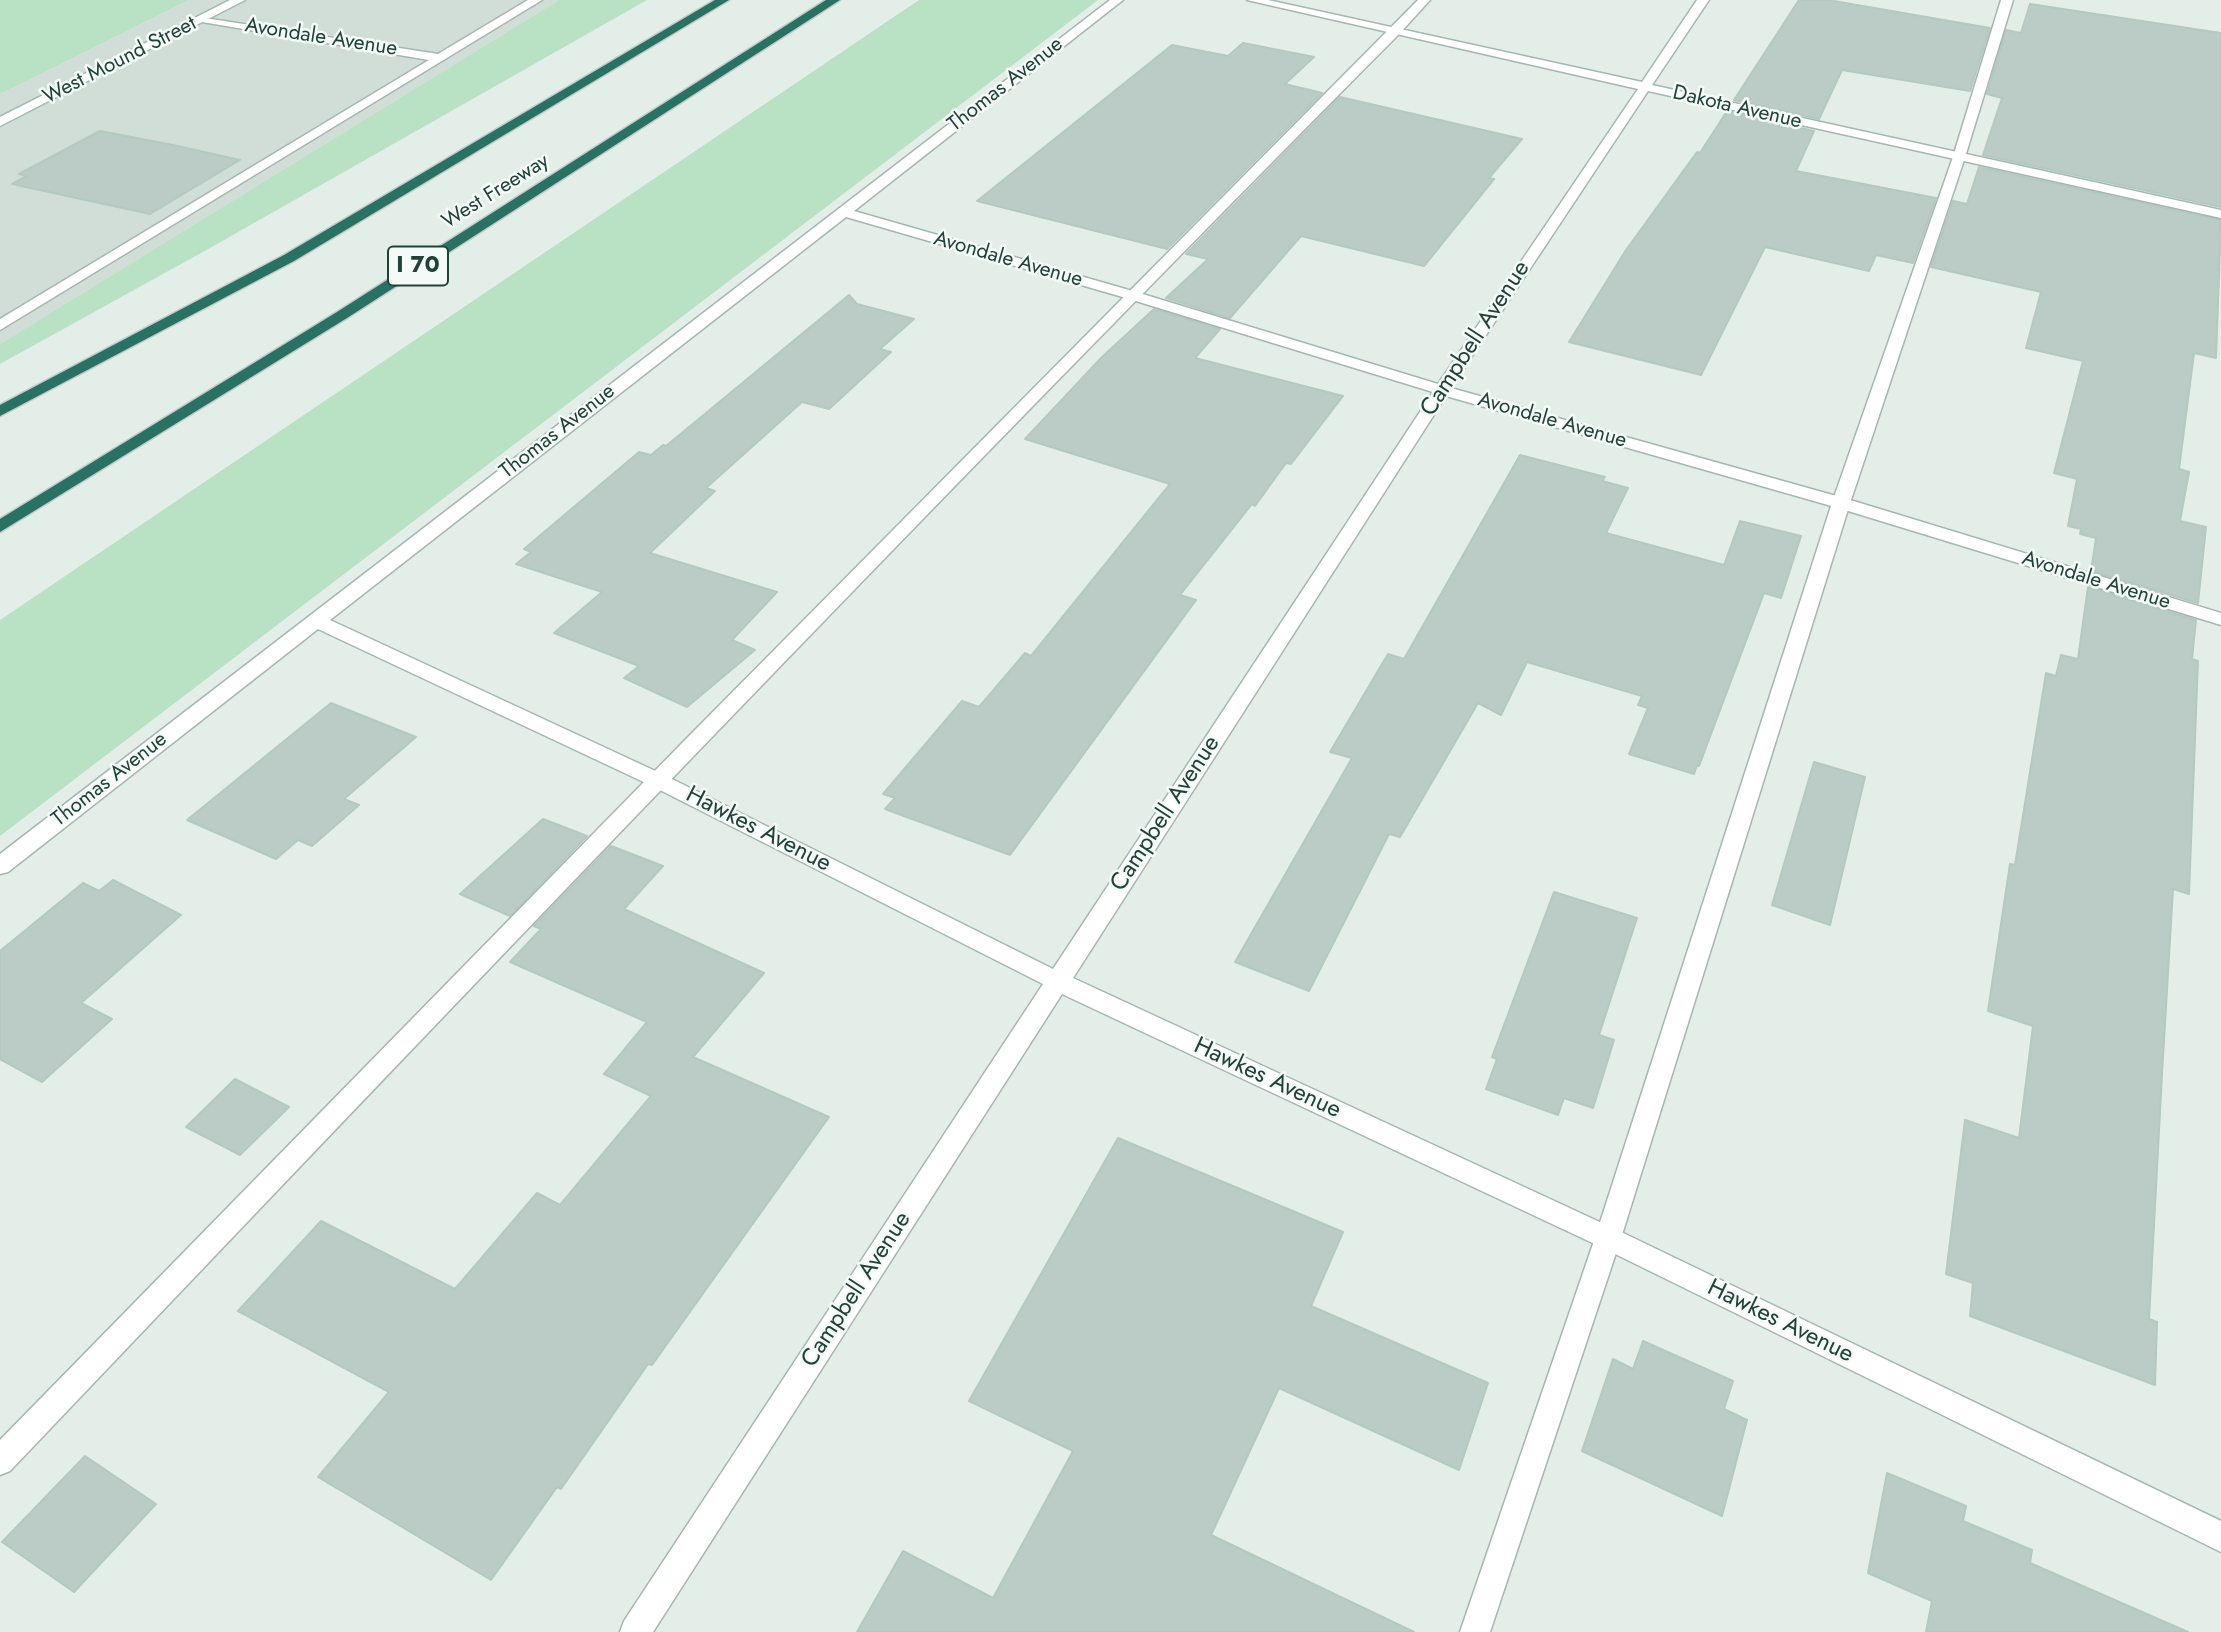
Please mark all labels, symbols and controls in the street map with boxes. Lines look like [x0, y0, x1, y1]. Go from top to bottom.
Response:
street label: West Mound Street [39, 11, 201, 111]
street label: Avondale Avenue [243, 14, 399, 62]
street label: Thomas Avenue [944, 32, 1068, 138]
street label: Dakota Avenue [1670, 81, 1804, 135]
street label: West Freeway [438, 149, 554, 235]
street label: Avondale Avenue [931, 227, 1085, 293]
road number: I 70 [388, 246, 448, 286]
street label: Campbell Avenue [1415, 256, 1537, 422]
street label: Thomas Avenue [496, 379, 620, 485]
street label: Avondale Avenue [1475, 388, 1629, 454]
street label: Avondale Avenue [2019, 546, 2173, 616]
street label: Thomas Avenue [48, 727, 172, 833]
street label: Campbell Avenue [1105, 731, 1227, 897]
street label: Hawkes Avenue [681, 781, 835, 879]
street label: Hawkes Avenue [1189, 1032, 1345, 1126]
street label: Campbell Avenue [796, 1207, 918, 1373]
street label: Hawkes Avenue [1702, 1274, 1858, 1370]

